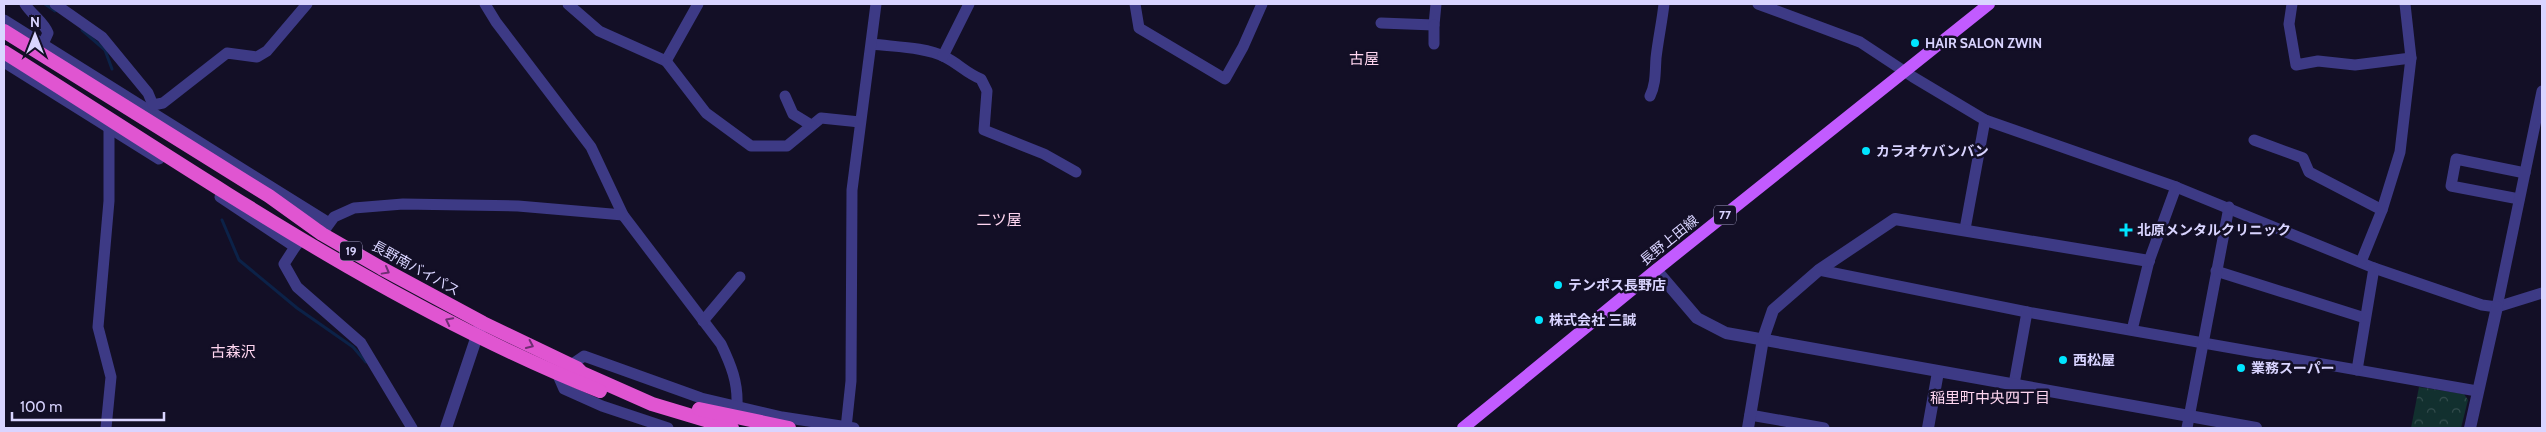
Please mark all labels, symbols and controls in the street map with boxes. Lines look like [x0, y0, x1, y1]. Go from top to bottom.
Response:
north arrow [10, 10, 60, 60]
text: N [30, 13, 40, 31]
place label: HAIR SALON ZWIN [1925, 34, 2042, 52]
marker: HAIR SALON ZWIN [1909, 37, 1921, 49]
district label: 古屋 [1349, 50, 1379, 68]
place label: カラオケバンバン [1876, 142, 1989, 160]
marker: カラオケバンバン [1860, 145, 1872, 157]
road number: 77 [1714, 206, 1736, 224]
district label: 二ツ屋 [976, 211, 1022, 229]
street label: 長野上田線 [1636, 211, 1702, 269]
place label: 北原メンタルクリニック [2137, 221, 2291, 239]
marker: 北原メンタルクリニック [2119, 223, 2133, 237]
street label: 長野南バイパス [369, 236, 463, 300]
road number: 19 [340, 242, 362, 260]
one-way arrow [380, 264, 389, 274]
place label: テンポス長野店 [1568, 276, 1666, 294]
marker: テンポス長野店 [1552, 279, 1564, 291]
place label: 株式会社 三誠 [1549, 311, 1636, 329]
marker: 株式会社 三誠 [1533, 314, 1545, 326]
one-way arrow [445, 317, 454, 327]
one-way arrow [525, 339, 534, 349]
district label: 古森沢 [210, 343, 256, 361]
place label: 西松屋 [2073, 351, 2115, 369]
marker: 西松屋 [2057, 354, 2069, 366]
place label: 業務スーパー [2251, 359, 2335, 377]
marker: 業務スーパー [2235, 362, 2247, 374]
district label: 稲里町中央四丁目 [1930, 389, 2050, 407]
scale bar [12, 390, 165, 422]
text: 100 m [20, 398, 62, 416]

